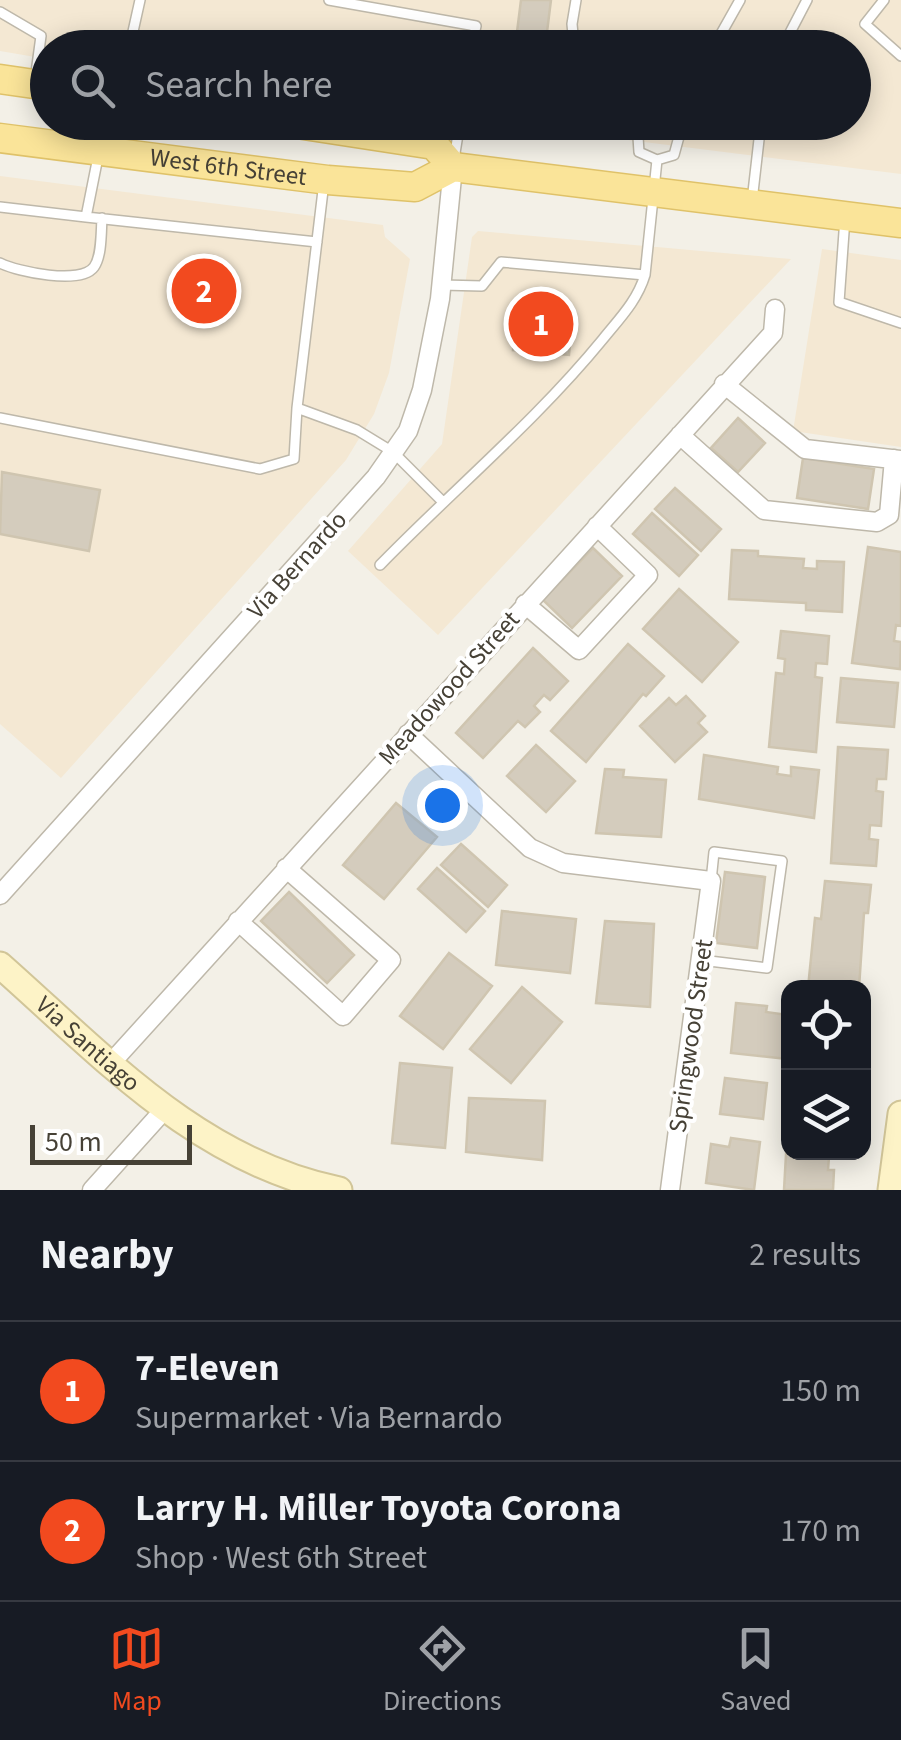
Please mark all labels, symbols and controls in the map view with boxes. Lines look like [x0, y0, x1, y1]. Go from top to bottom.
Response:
search box [30, 30, 871, 140]
icon: search [65, 58, 120, 113]
text: Search here [145, 58, 332, 112]
street label: West 6th Street [148, 139, 309, 195]
pin: 2 [172, 254, 236, 328]
pin: 1 [508, 286, 574, 362]
street label: Via Bernardo [239, 503, 355, 627]
street label: Meadowood Street [370, 602, 529, 773]
your location [417, 780, 468, 831]
street label: Springwood Street [660, 937, 722, 1135]
map controls [781, 980, 871, 1160]
button: locate [781, 980, 871, 1070]
street label: Via Santiago [27, 988, 148, 1100]
button: layers [781, 1070, 871, 1160]
scale bar [30, 1120, 192, 1164]
text: 50 m [45, 1122, 102, 1162]
text: Nearby [40, 1225, 174, 1285]
text: 2 results [749, 1232, 861, 1278]
text: 7-Eleven [135, 1341, 280, 1395]
text: 1 [64, 1368, 81, 1414]
text: 150 m [780, 1368, 861, 1414]
text: Supermarket · Via Bernardo [135, 1395, 503, 1441]
text: Larry H. Miller Toyota Corona [135, 1481, 622, 1535]
text: 2 [64, 1508, 81, 1554]
text: 170 m [780, 1508, 861, 1554]
text: Shop · West 6th Street [135, 1535, 427, 1581]
tab: Map [109, 1621, 164, 1721]
tab: Directions [383, 1621, 502, 1721]
tab: Saved [720, 1621, 792, 1721]

